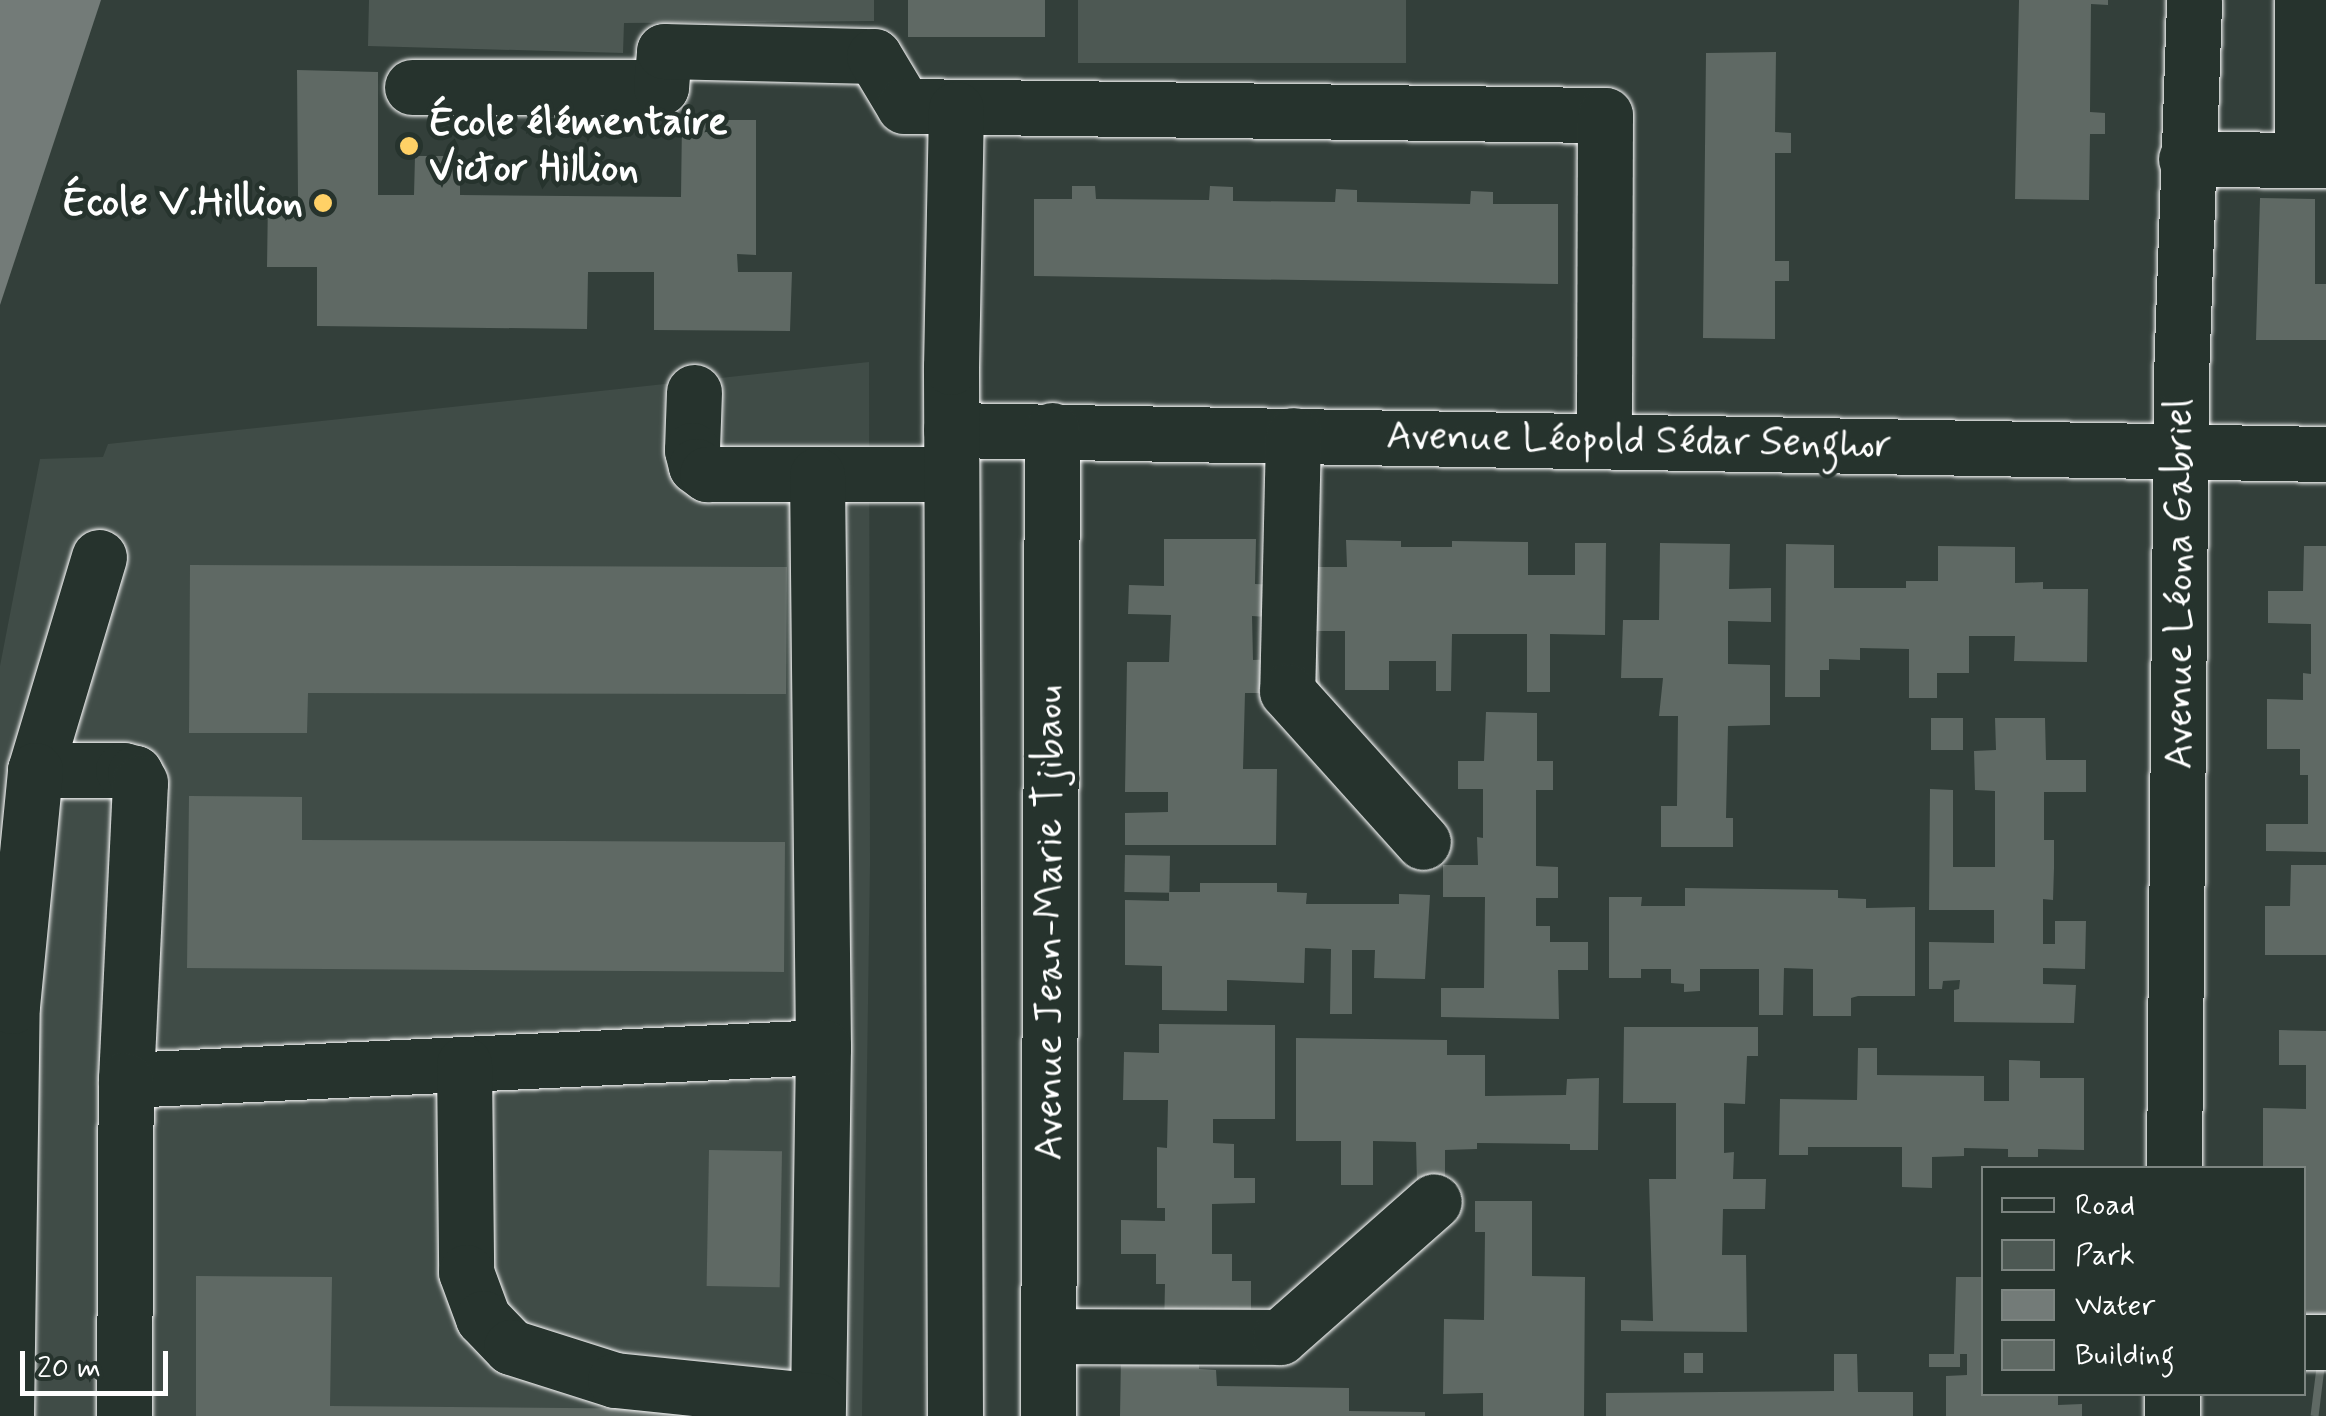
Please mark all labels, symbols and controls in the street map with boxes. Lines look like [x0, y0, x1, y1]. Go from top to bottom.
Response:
place label: École élémentaire Victor Hillion [429, 99, 728, 193]
marker: École élémentaire Victor Hillion [398, 135, 420, 157]
place label: École V.Hillion [67, 179, 303, 227]
marker: École V.Hillion [312, 192, 334, 214]
street label: Avenue Léona Gabriel [2156, 398, 2204, 770]
street label: Avenue Léopold Sédar Senghor [1384, 413, 1894, 469]
street label: Avenue Jean-Marie Tjibaou [1026, 687, 1074, 1159]
legend [1981, 1166, 2306, 1396]
text: Road [2075, 1186, 2135, 1225]
text: Park [2075, 1236, 2135, 1275]
text: Water [2075, 1286, 2155, 1325]
scale bar [25, 1331, 172, 1393]
text: Building [2075, 1336, 2174, 1375]
text: 20 m [37, 1349, 101, 1388]

